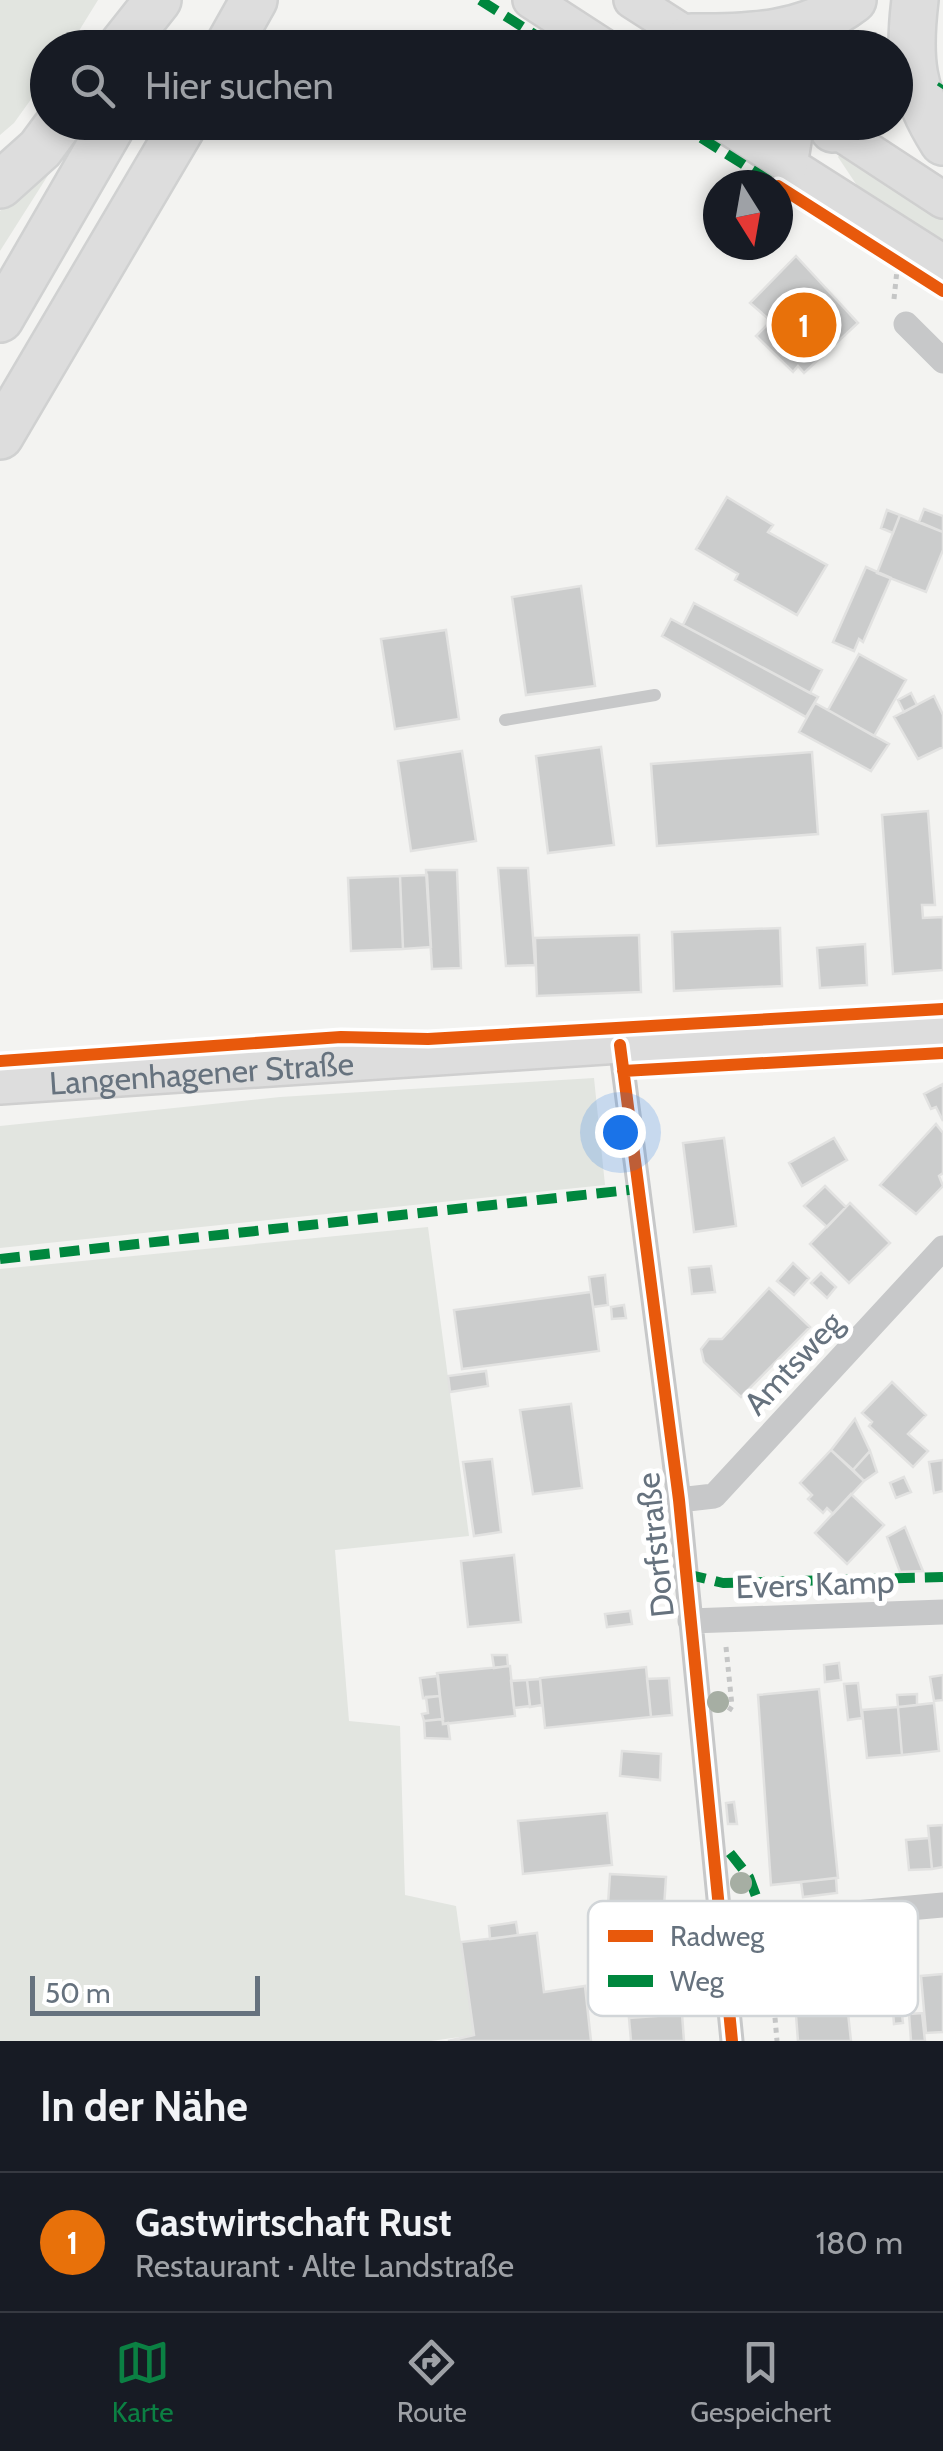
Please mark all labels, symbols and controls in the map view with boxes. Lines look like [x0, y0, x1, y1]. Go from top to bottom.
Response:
search box [30, 30, 913, 140]
icon: search [65, 58, 120, 113]
text: Hier suchen [145, 62, 334, 109]
north arrow [703, 170, 793, 260]
pin: 1 [772, 288, 836, 362]
street label: Langenhagener Straße [48, 1043, 355, 1102]
your location [595, 1107, 646, 1158]
street label: Amtsweg [735, 1303, 851, 1423]
street label: Dorfstraße [628, 1471, 682, 1619]
street label: Evers Kamp [735, 1562, 895, 1606]
legend [588, 1901, 918, 2016]
text: Radweg [670, 1919, 765, 1953]
text: Weg [670, 1964, 725, 1998]
scale bar [30, 1971, 260, 2016]
text: 50 m [45, 1976, 111, 2010]
text: In der Nähe [40, 2080, 248, 2132]
text: Gastwirtschaft Rust [135, 2199, 452, 2246]
text: 1 [67, 2223, 78, 2262]
text: 180 m [816, 2223, 903, 2262]
text: Restaurant · Alte Landstraße [135, 2246, 514, 2285]
tab: Karte [112, 2335, 173, 2429]
tab: Route [397, 2335, 467, 2429]
tab: Gespeichert [690, 2335, 831, 2429]

